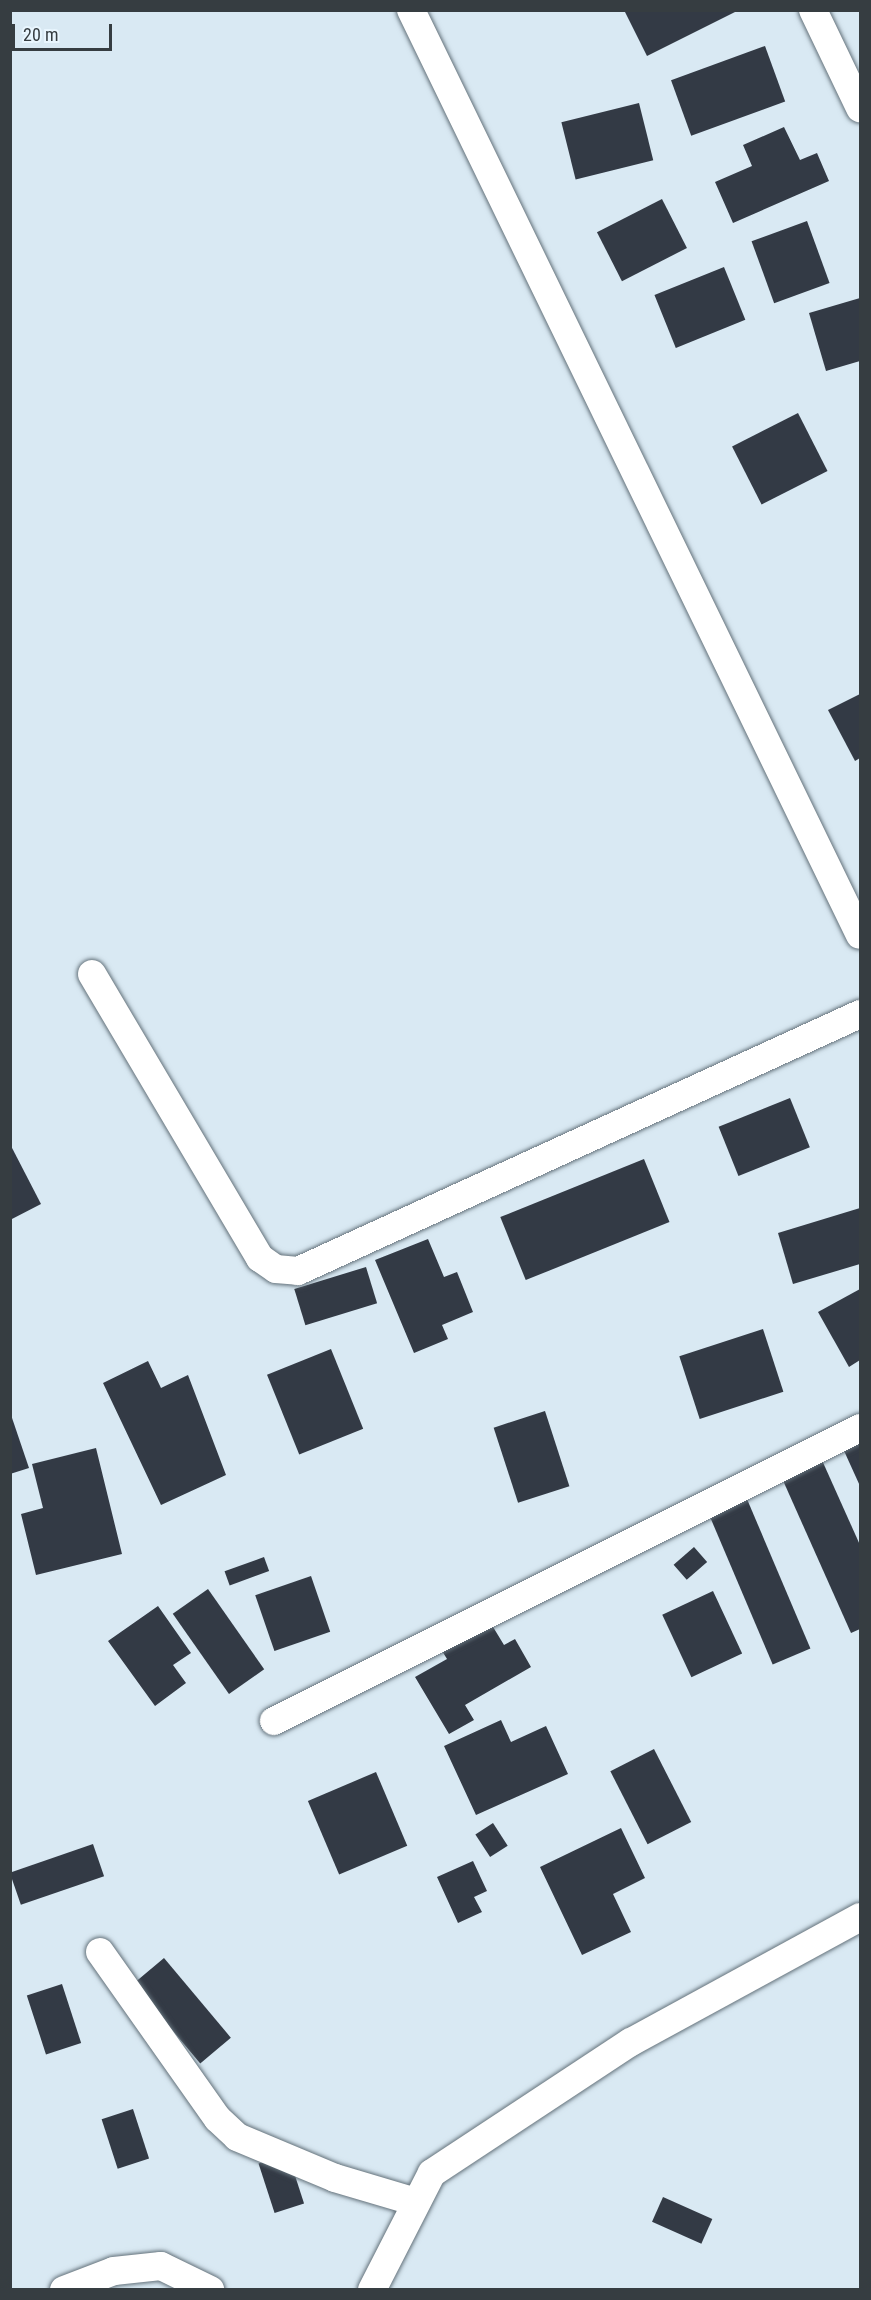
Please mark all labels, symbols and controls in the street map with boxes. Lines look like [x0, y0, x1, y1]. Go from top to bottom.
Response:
scale bar [15, 12, 116, 50]
text: 20 m [23, 24, 58, 45]

